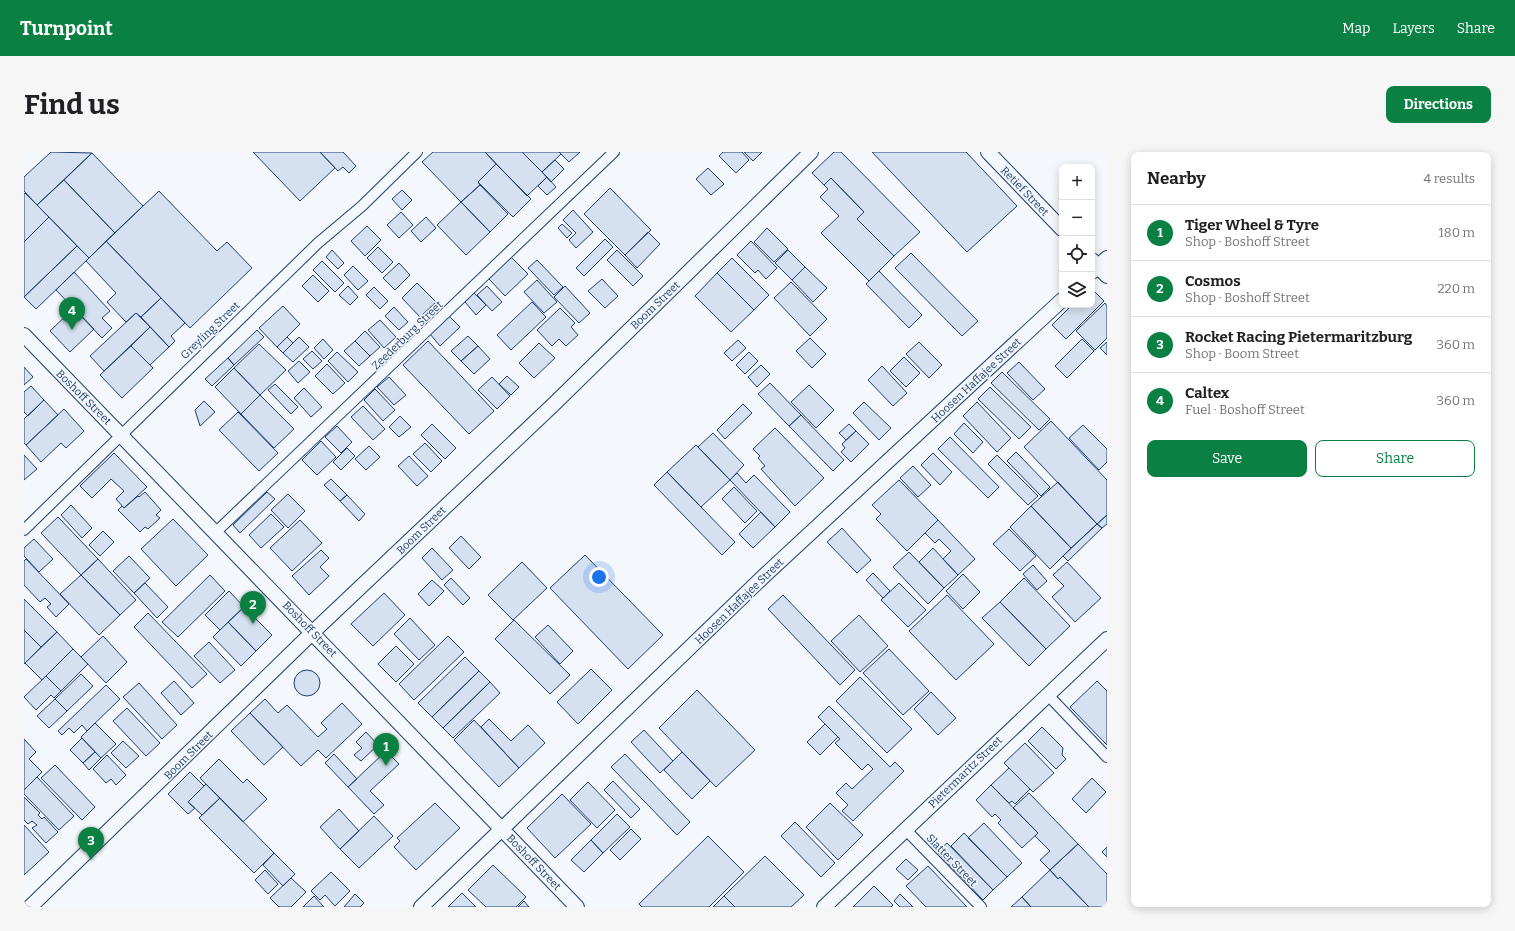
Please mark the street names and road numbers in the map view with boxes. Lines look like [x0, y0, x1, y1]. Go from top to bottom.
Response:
street label: Retief Street [998, 164, 1051, 219]
street label: Boom Street [628, 279, 683, 332]
street label: Zeederburg Street [369, 298, 445, 372]
street label: Greyling Street [178, 299, 243, 362]
street label: Hoosen Haffajee Street [929, 335, 1024, 425]
street label: Boshoff Street [53, 367, 114, 428]
street label: Boom Street [394, 504, 449, 557]
street label: Hoosen Haffajee Street [692, 556, 786, 647]
street label: Boshoff Street [280, 599, 339, 660]
street label: Boom Street [161, 728, 215, 782]
street label: Pietermaritz Street [926, 734, 1005, 811]
street label: Boshoff Street [504, 832, 563, 893]
street label: Slatter Street [923, 832, 980, 889]

